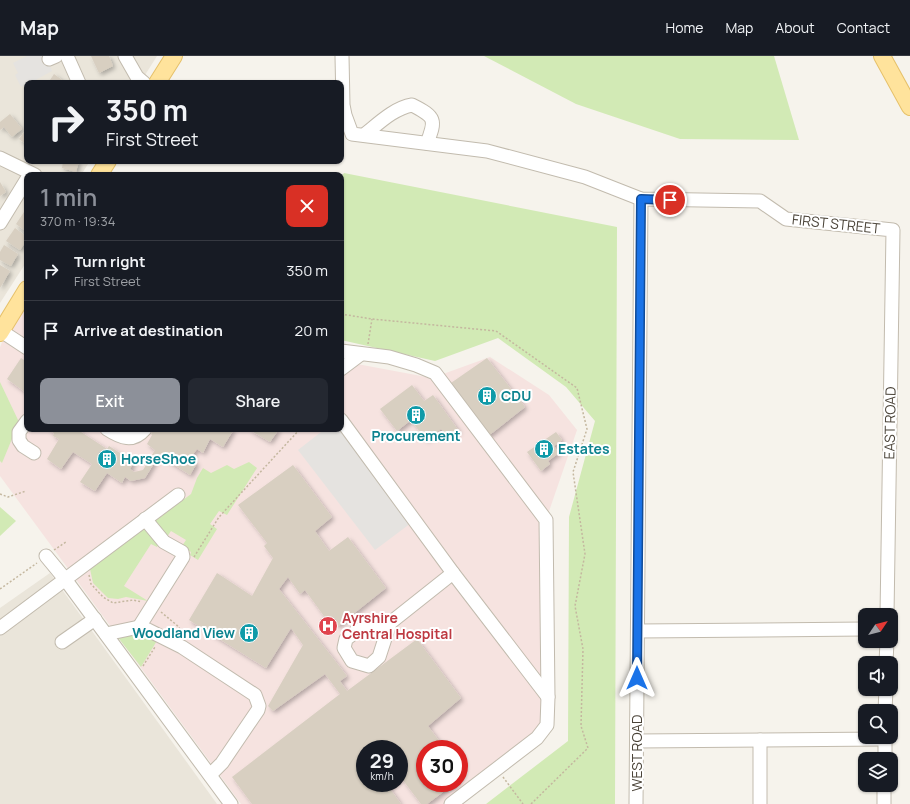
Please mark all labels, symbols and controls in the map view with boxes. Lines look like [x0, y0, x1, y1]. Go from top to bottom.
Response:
text: Map [20, 15, 59, 41]
text: Home [666, 18, 703, 37]
text: Map [725, 18, 753, 37]
text: About [775, 18, 815, 37]
text: Contact [837, 18, 890, 37]
text: 350 m [106, 91, 188, 129]
icon: right [40, 96, 92, 148]
text: First Street [106, 127, 199, 151]
text: 1 min [40, 180, 97, 213]
pin [653, 183, 687, 217]
button: close [286, 185, 328, 227]
icon: arrive [659, 189, 681, 211]
street label: FIRST STREET [791, 209, 882, 238]
text: 370 m · 19:34 [40, 212, 115, 230]
text: Turn right [74, 251, 145, 272]
icon: right [40, 260, 62, 282]
text: 350 m [286, 260, 328, 281]
text: First Street [74, 272, 141, 290]
icon: arrive [40, 320, 62, 342]
text: Arrive at destination [74, 320, 223, 341]
text: 20 m [295, 320, 328, 341]
button: Exit [40, 378, 180, 424]
button: Share [188, 378, 328, 424]
building icon: CDU [476, 385, 498, 407]
place label: CDU [501, 386, 531, 405]
street label: EAST ROAD [879, 386, 900, 460]
building icon: Procurement [405, 404, 427, 426]
place label: Procurement [371, 426, 461, 445]
building icon: Estates [533, 438, 555, 460]
place label: Estates [558, 439, 610, 458]
building icon: HorseShoe [96, 448, 118, 470]
place label: HorseShoe [121, 449, 196, 468]
place label: Ayrshire Central Hospital [342, 608, 452, 643]
north arrow [858, 608, 898, 648]
map controls [858, 608, 898, 792]
hospital icon: Ayrshire Central Hospital [317, 615, 339, 637]
building icon: Woodland View [238, 622, 260, 644]
place label: Woodland View [132, 623, 235, 642]
button: sound [858, 656, 898, 696]
position arrow [616, 657, 658, 699]
button: search [858, 704, 898, 744]
street label: WEST ROAD [627, 714, 646, 792]
speed limit sign: 30 [416, 740, 468, 792]
text: 29 [370, 747, 394, 774]
button: layers [858, 752, 898, 792]
text: km/h [370, 769, 394, 783]

